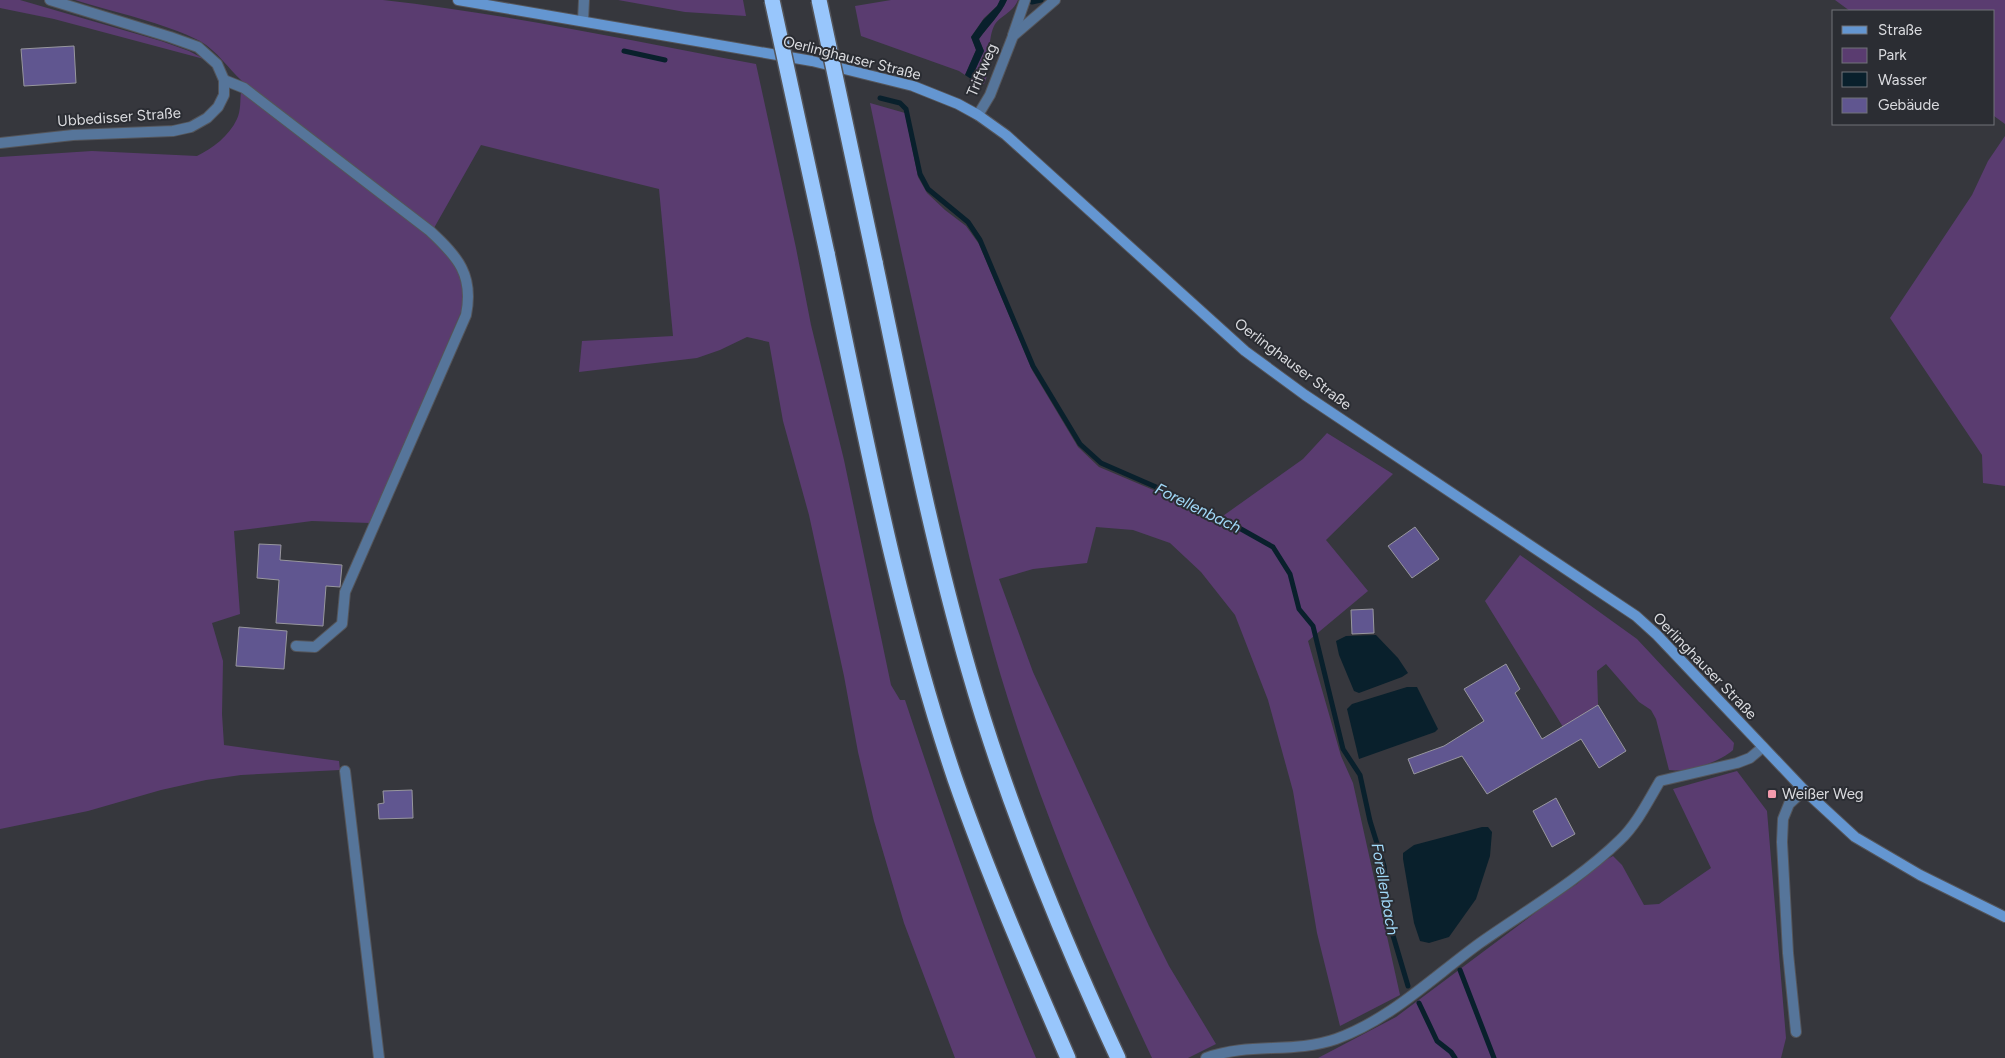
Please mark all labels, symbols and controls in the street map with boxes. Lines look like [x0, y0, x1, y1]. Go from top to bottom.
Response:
legend [1832, 10, 1995, 125]
text: Straße [1878, 21, 1922, 39]
street label: Oerlinghauser Straße [781, 32, 923, 84]
street label: Triftweg [963, 41, 1001, 99]
text: Park [1878, 46, 1907, 64]
text: Wasser [1878, 71, 1927, 89]
text: Gebäude [1878, 96, 1939, 114]
street label: Ubbedisser Straße [57, 104, 181, 130]
street label: Oerlinghauser Straße [1231, 314, 1355, 414]
water label: Forellenbach [1152, 479, 1244, 537]
street label: Oerlinghauser Straße [1649, 609, 1761, 723]
place label: Weißer Weg [1782, 785, 1864, 803]
marker: Weißer Weg [1766, 788, 1778, 800]
water label: Forellenbach [1368, 841, 1402, 937]

